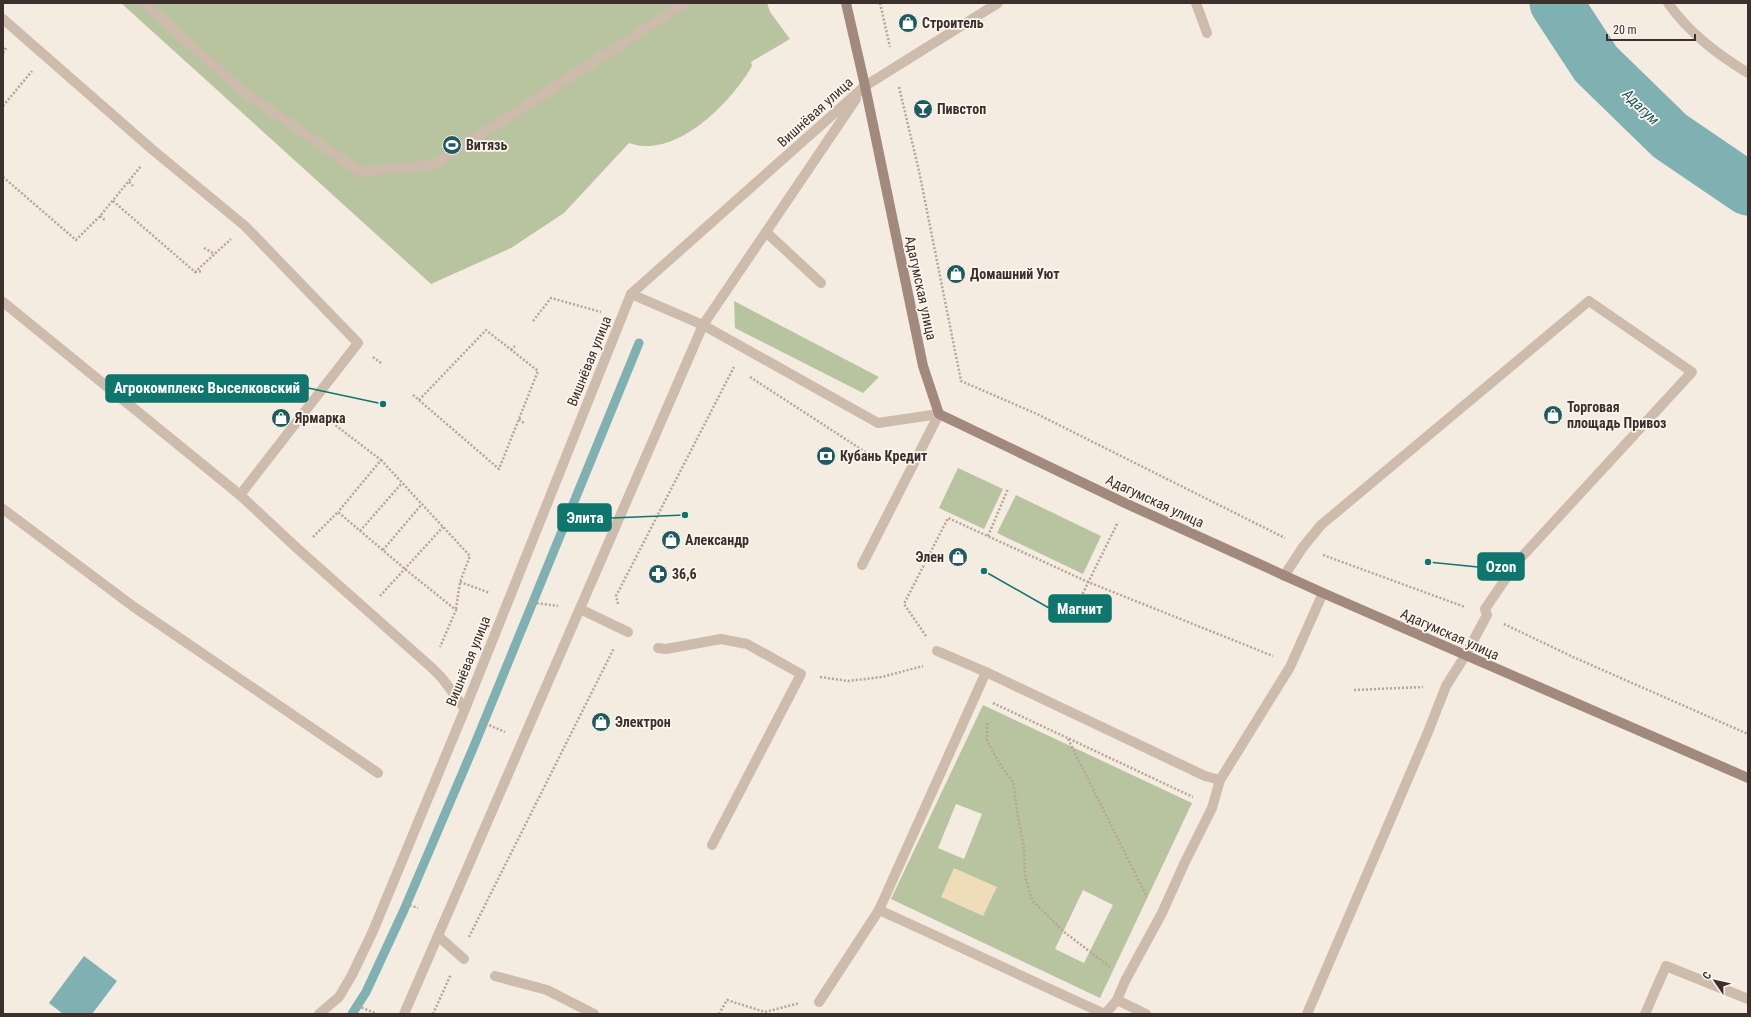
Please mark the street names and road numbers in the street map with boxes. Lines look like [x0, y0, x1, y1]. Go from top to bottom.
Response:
street label: Вишнёвая улица [774, 74, 856, 150]
street label: Адагумская улица [902, 234, 940, 342]
street label: Вишнёвая улица [564, 314, 614, 408]
street label: Адагумская улица [1104, 471, 1206, 531]
street label: Адагумская улица [1398, 605, 1502, 663]
street label: Вишнёвая улица [443, 614, 493, 708]

